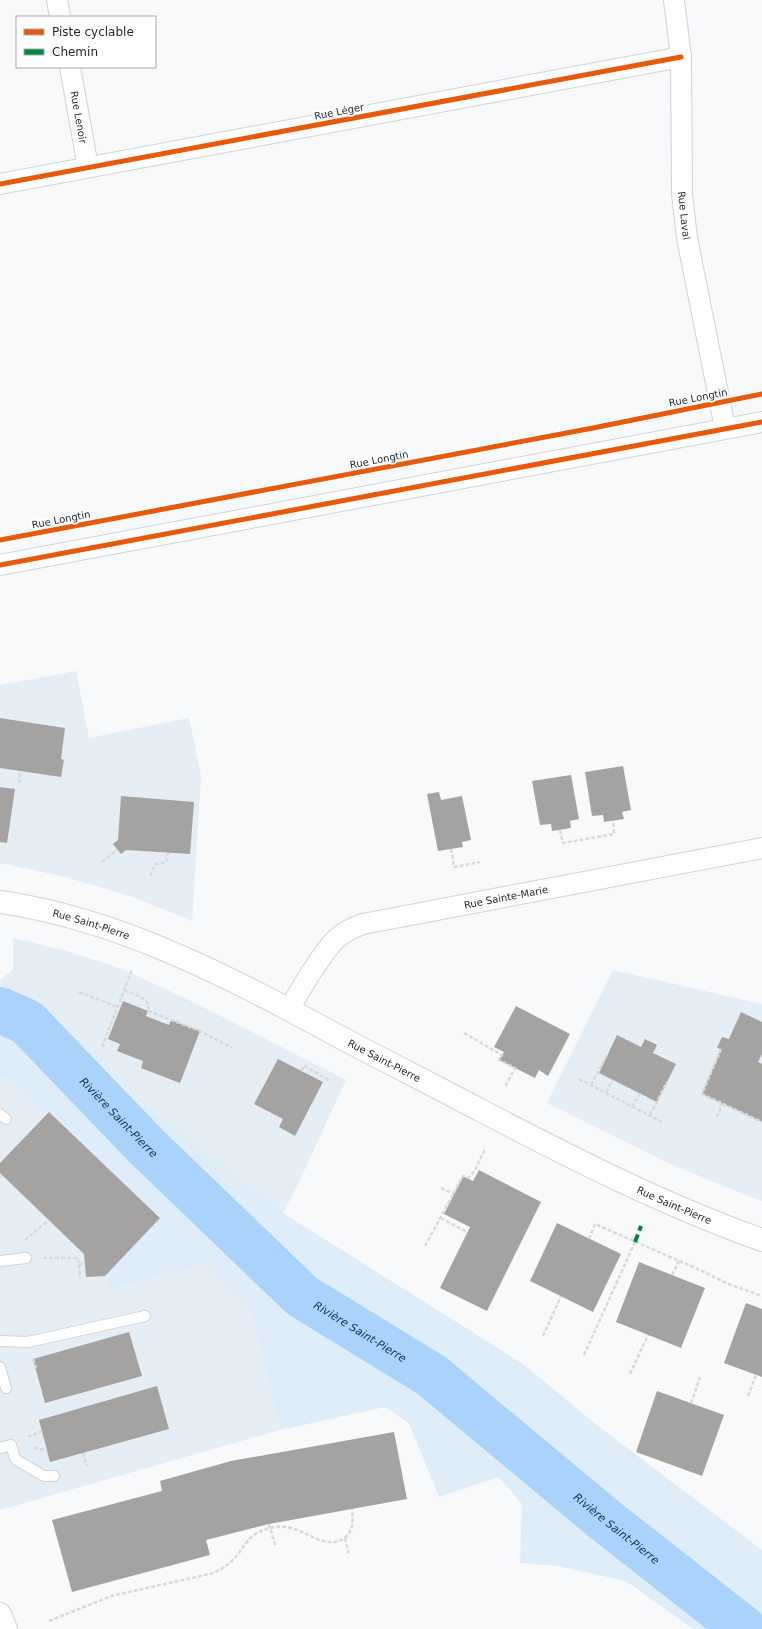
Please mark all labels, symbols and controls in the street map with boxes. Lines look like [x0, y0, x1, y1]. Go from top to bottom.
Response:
legend [16, 16, 156, 68]
text: Piste cyclable [52, 25, 134, 39]
text: Chemin [52, 45, 98, 59]
street label: Rue Lenoir [68, 90, 89, 145]
street label: Rue Léger [313, 101, 366, 122]
street label: Rue Laval [676, 191, 692, 241]
street label: Rue Longtin [668, 386, 728, 409]
street label: Rue Longtin [349, 448, 409, 471]
street label: Rue Longtin [31, 508, 91, 531]
street label: Rue Sainte-Marie [463, 884, 549, 911]
street label: Rue Saint-Pierre [51, 907, 131, 942]
street label: Rue Saint-Pierre [346, 1037, 422, 1084]
water label: Rivière Saint-Pierre [77, 1075, 160, 1161]
street label: Rue Saint-Pierre [635, 1184, 713, 1226]
water label: Rivière Saint-Pierre [311, 1299, 409, 1365]
water label: Rivière Saint-Pierre [571, 1491, 662, 1567]

